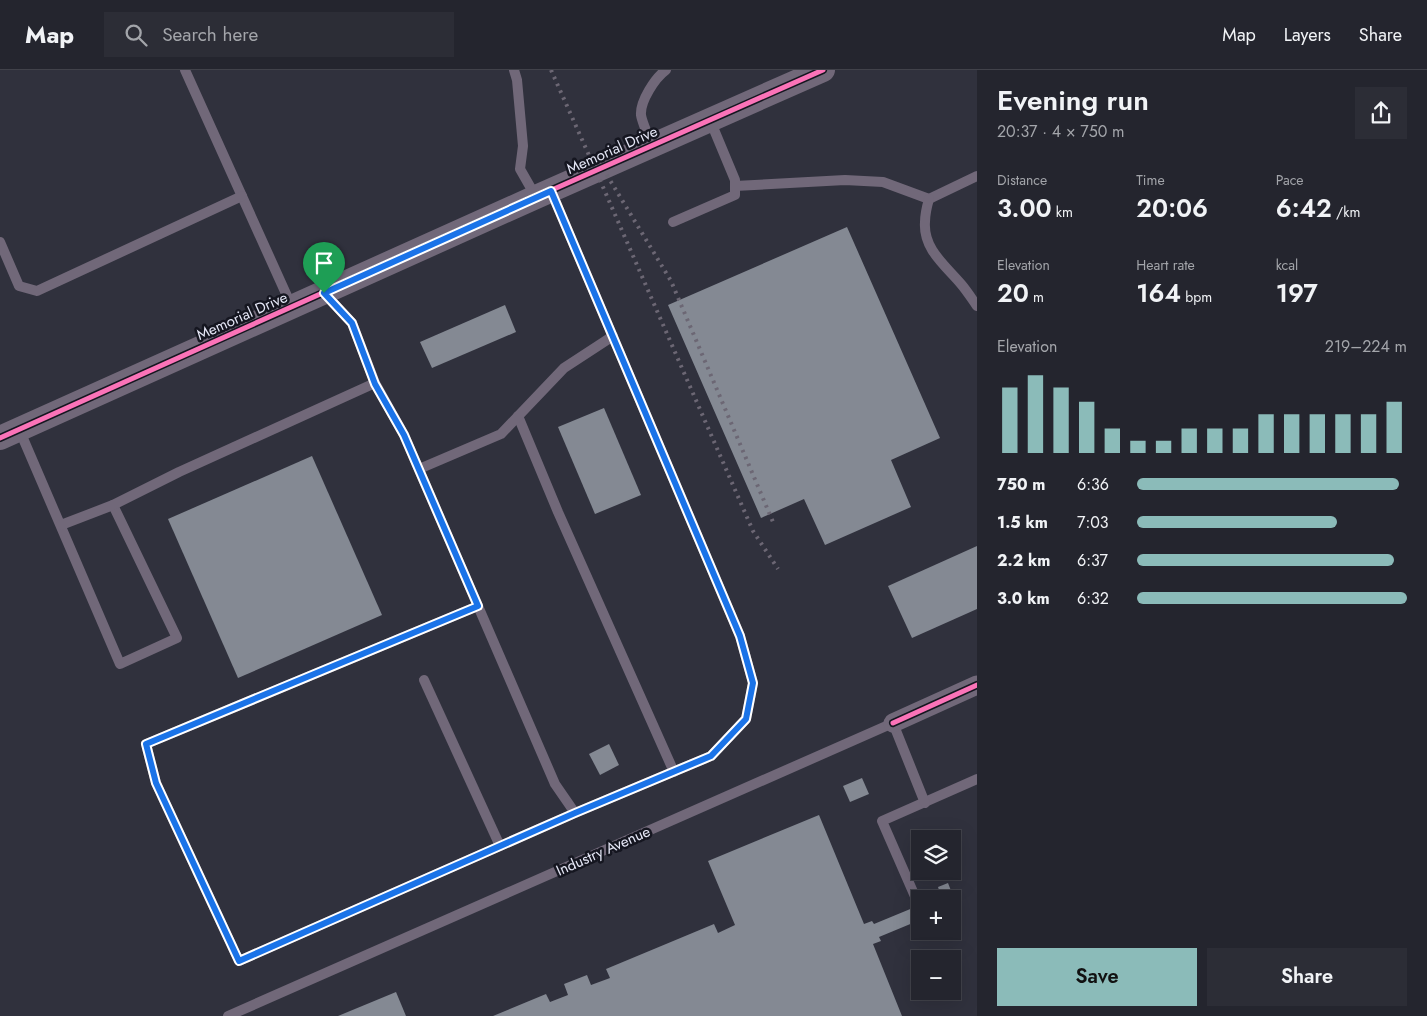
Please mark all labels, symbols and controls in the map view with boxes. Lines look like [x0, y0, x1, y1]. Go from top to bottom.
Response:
search box [104, 12, 454, 57]
text: Map [25, 17, 74, 52]
icon: search [122, 21, 150, 49]
text: Search here [162, 21, 258, 48]
text: Map [1222, 22, 1256, 48]
text: Layers [1284, 22, 1331, 48]
text: Share [1359, 22, 1402, 48]
text: Evening run [997, 80, 1149, 121]
button: share [1355, 87, 1407, 139]
street label: Memorial Drive [563, 120, 661, 180]
text: 20:37 · 4 × 750 m [997, 120, 1125, 143]
text: Distance [997, 170, 1047, 190]
text: Time [1136, 170, 1165, 190]
text: Pace [1276, 170, 1304, 190]
text: 3.00 [997, 190, 1052, 226]
text: 20:06 [1136, 190, 1208, 226]
text: 6:42 [1276, 190, 1332, 226]
text: km [1052, 202, 1073, 222]
text: /km [1332, 202, 1360, 222]
pin [303, 242, 345, 293]
icon: arrive [310, 249, 338, 277]
text: Elevation [997, 255, 1050, 275]
text: Heart rate [1136, 255, 1195, 275]
text: kcal [1276, 255, 1298, 275]
text: 20 [997, 275, 1029, 311]
text: 164 [1136, 275, 1181, 311]
text: 197 [1276, 275, 1318, 311]
street label: Memorial Drive [193, 286, 291, 346]
text: m [1029, 287, 1044, 307]
text: bpm [1181, 287, 1212, 307]
text: Elevation [997, 335, 1057, 358]
text: 219–224 m [1325, 335, 1407, 358]
text: 750 m [997, 473, 1045, 496]
text: 6:36 [1077, 473, 1109, 496]
text: 1.5 km [997, 511, 1048, 534]
text: 7:03 [1077, 511, 1109, 534]
text: 2.2 km [997, 549, 1050, 572]
text: 6:37 [1077, 549, 1108, 572]
text: 3.0 km [997, 587, 1050, 610]
text: 6:32 [1077, 587, 1109, 610]
street label: Industry Avenue [552, 820, 654, 882]
map controls [911, 830, 961, 1000]
button: layers [911, 830, 961, 880]
button: + [911, 890, 961, 940]
button: Save [997, 948, 1197, 1006]
button: Share [1207, 948, 1407, 1006]
button: − [911, 950, 961, 1000]

